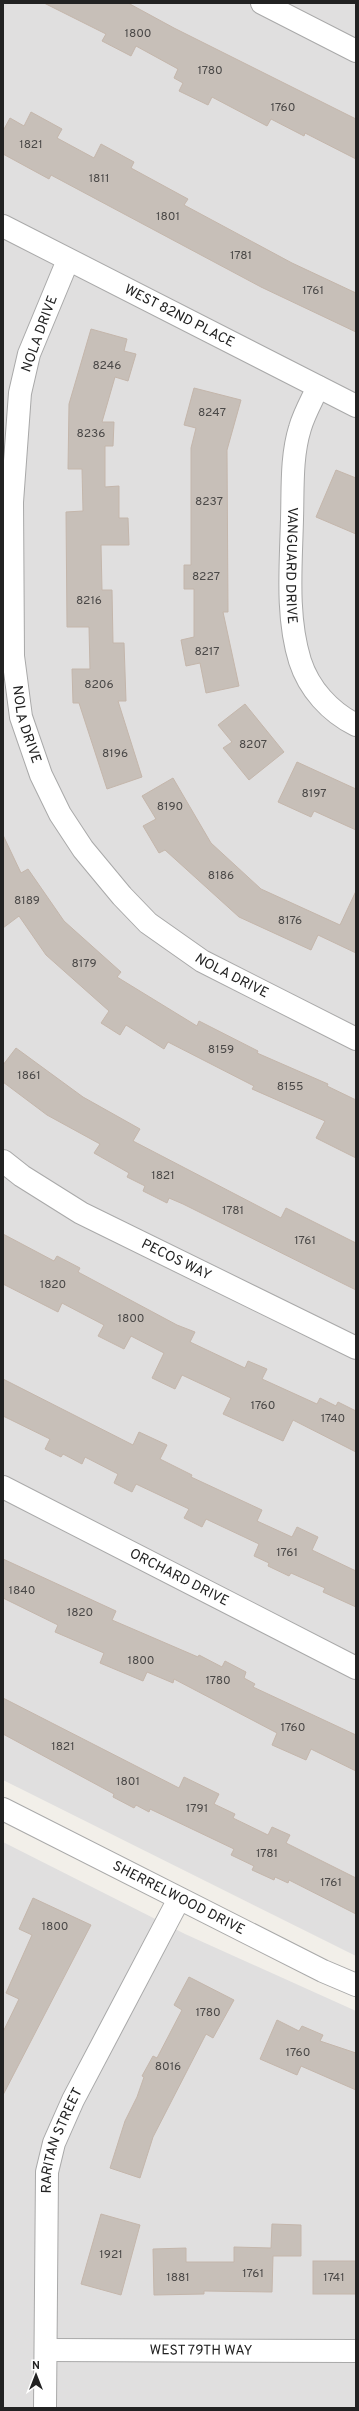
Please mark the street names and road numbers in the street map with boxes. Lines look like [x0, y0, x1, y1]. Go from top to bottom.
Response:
street label: WEST 82ND PLACE [121, 281, 237, 351]
street label: NOLA DRIVE [18, 293, 62, 375]
street label: VANGUARD DRIVE [282, 507, 301, 625]
street label: NOLA DRIVE [8, 684, 45, 766]
street label: NOLA DRIVE [191, 950, 271, 1002]
street label: PECOS WAY [139, 1235, 214, 1284]
street label: ORCHARD DRIVE [127, 1545, 232, 1610]
street label: SHERRELWOOD DRIVE [110, 1857, 248, 1939]
street label: RARITAN STREET [38, 2085, 86, 2194]
street label: WEST 79TH WAY [150, 2342, 253, 2359]

